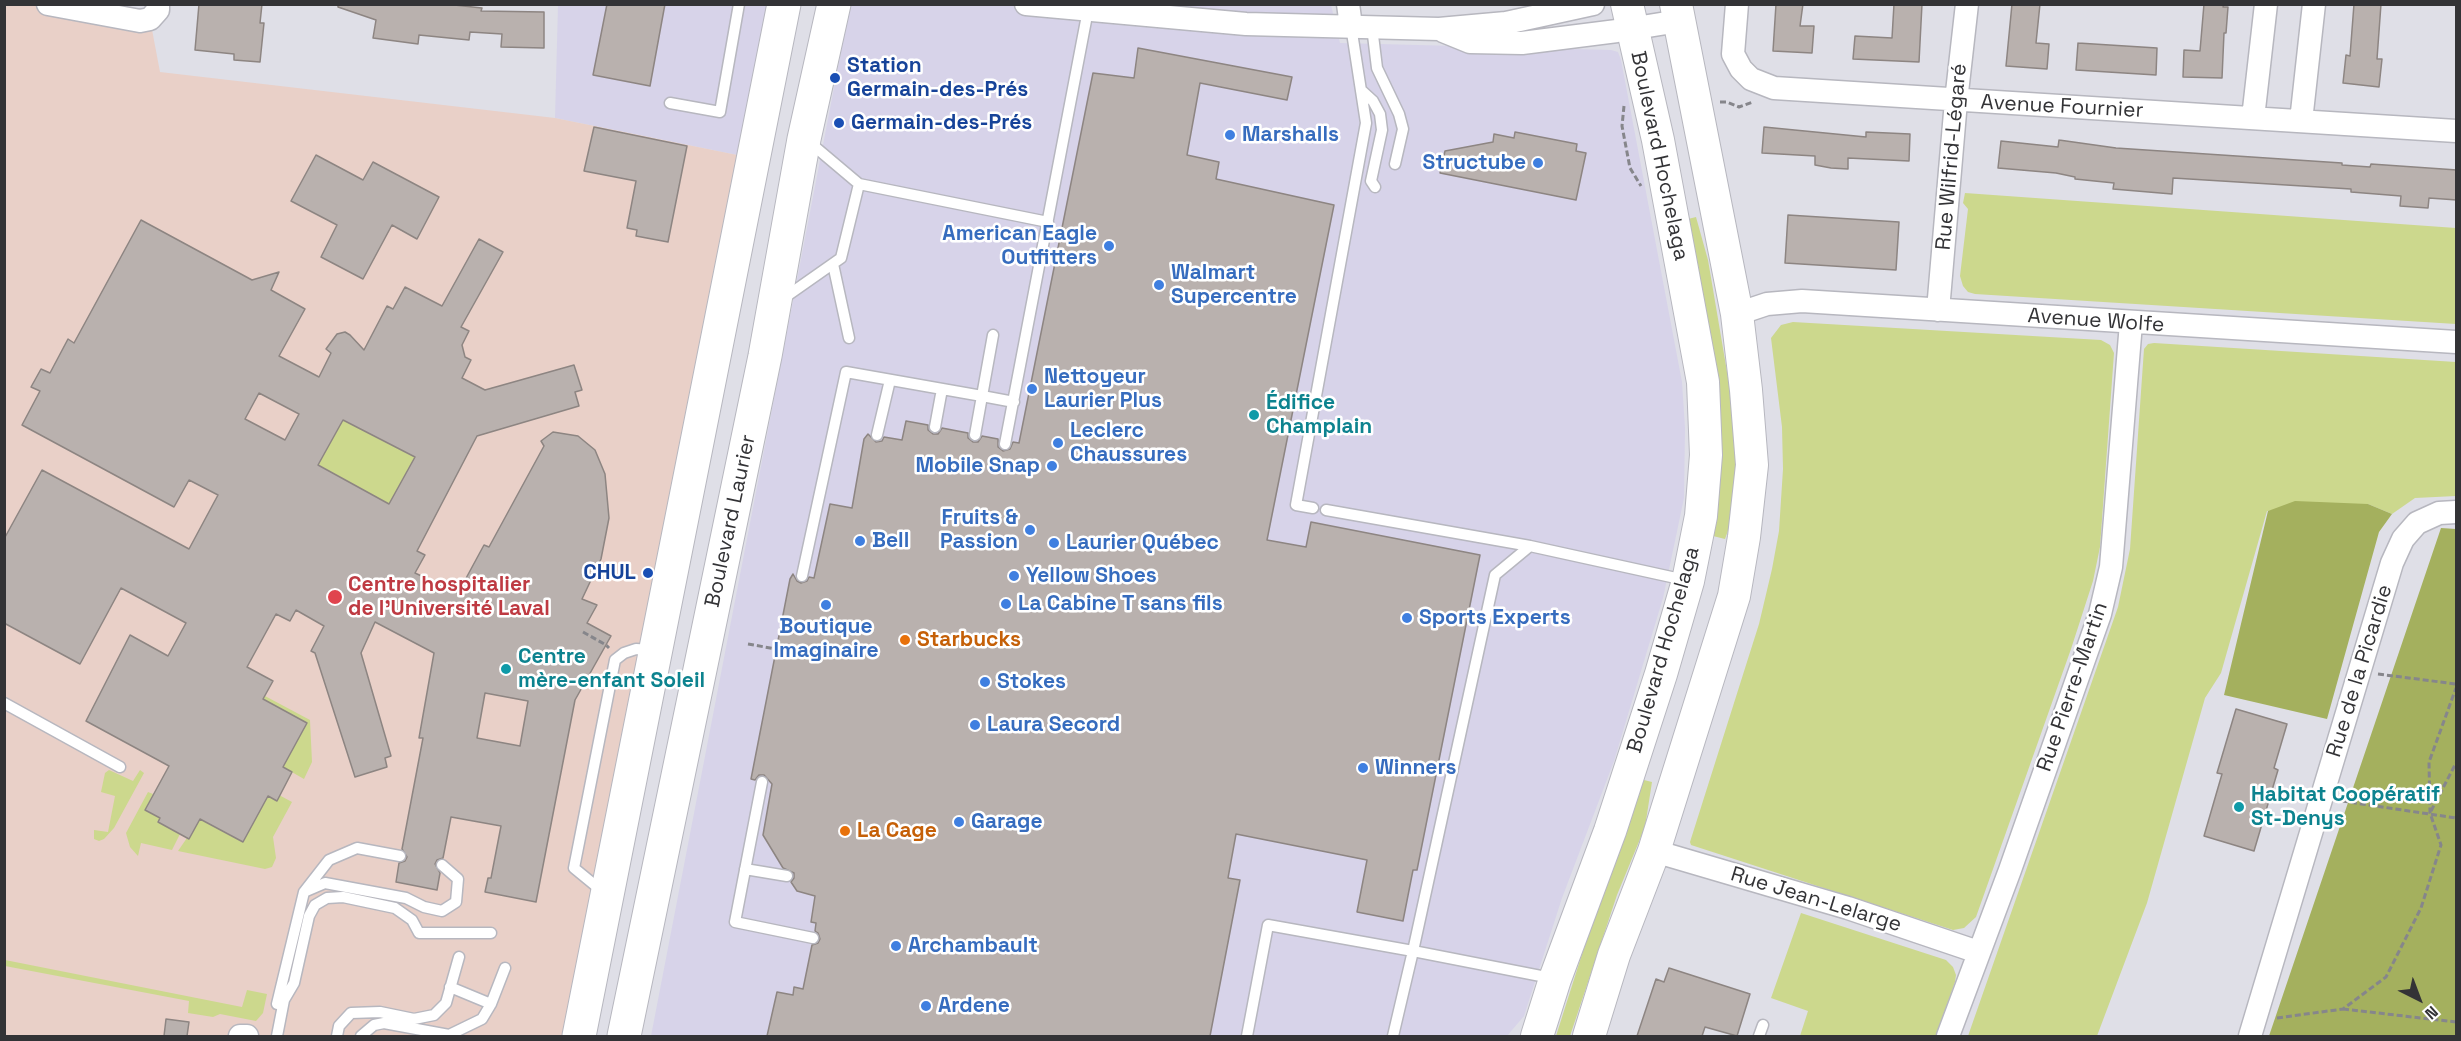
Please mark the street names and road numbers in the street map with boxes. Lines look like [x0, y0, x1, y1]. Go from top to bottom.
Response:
street label: Boulevard Hochelaga [1624, 49, 1694, 263]
street label: Rue Wilfrid-Légaré [1931, 63, 1973, 251]
street label: Avenue Fournier [1980, 90, 2144, 124]
street label: Avenue Wolfe [2027, 304, 2165, 338]
street label: Boulevard Laurier [700, 432, 762, 610]
street label: Boulevard Hochelaga [1622, 544, 1706, 756]
street label: Rue de la Picardie [2322, 582, 2398, 760]
street label: Rue Pierre-Martin [2032, 599, 2114, 775]
street label: Rue Jean-Lelarge [1728, 862, 1904, 938]

